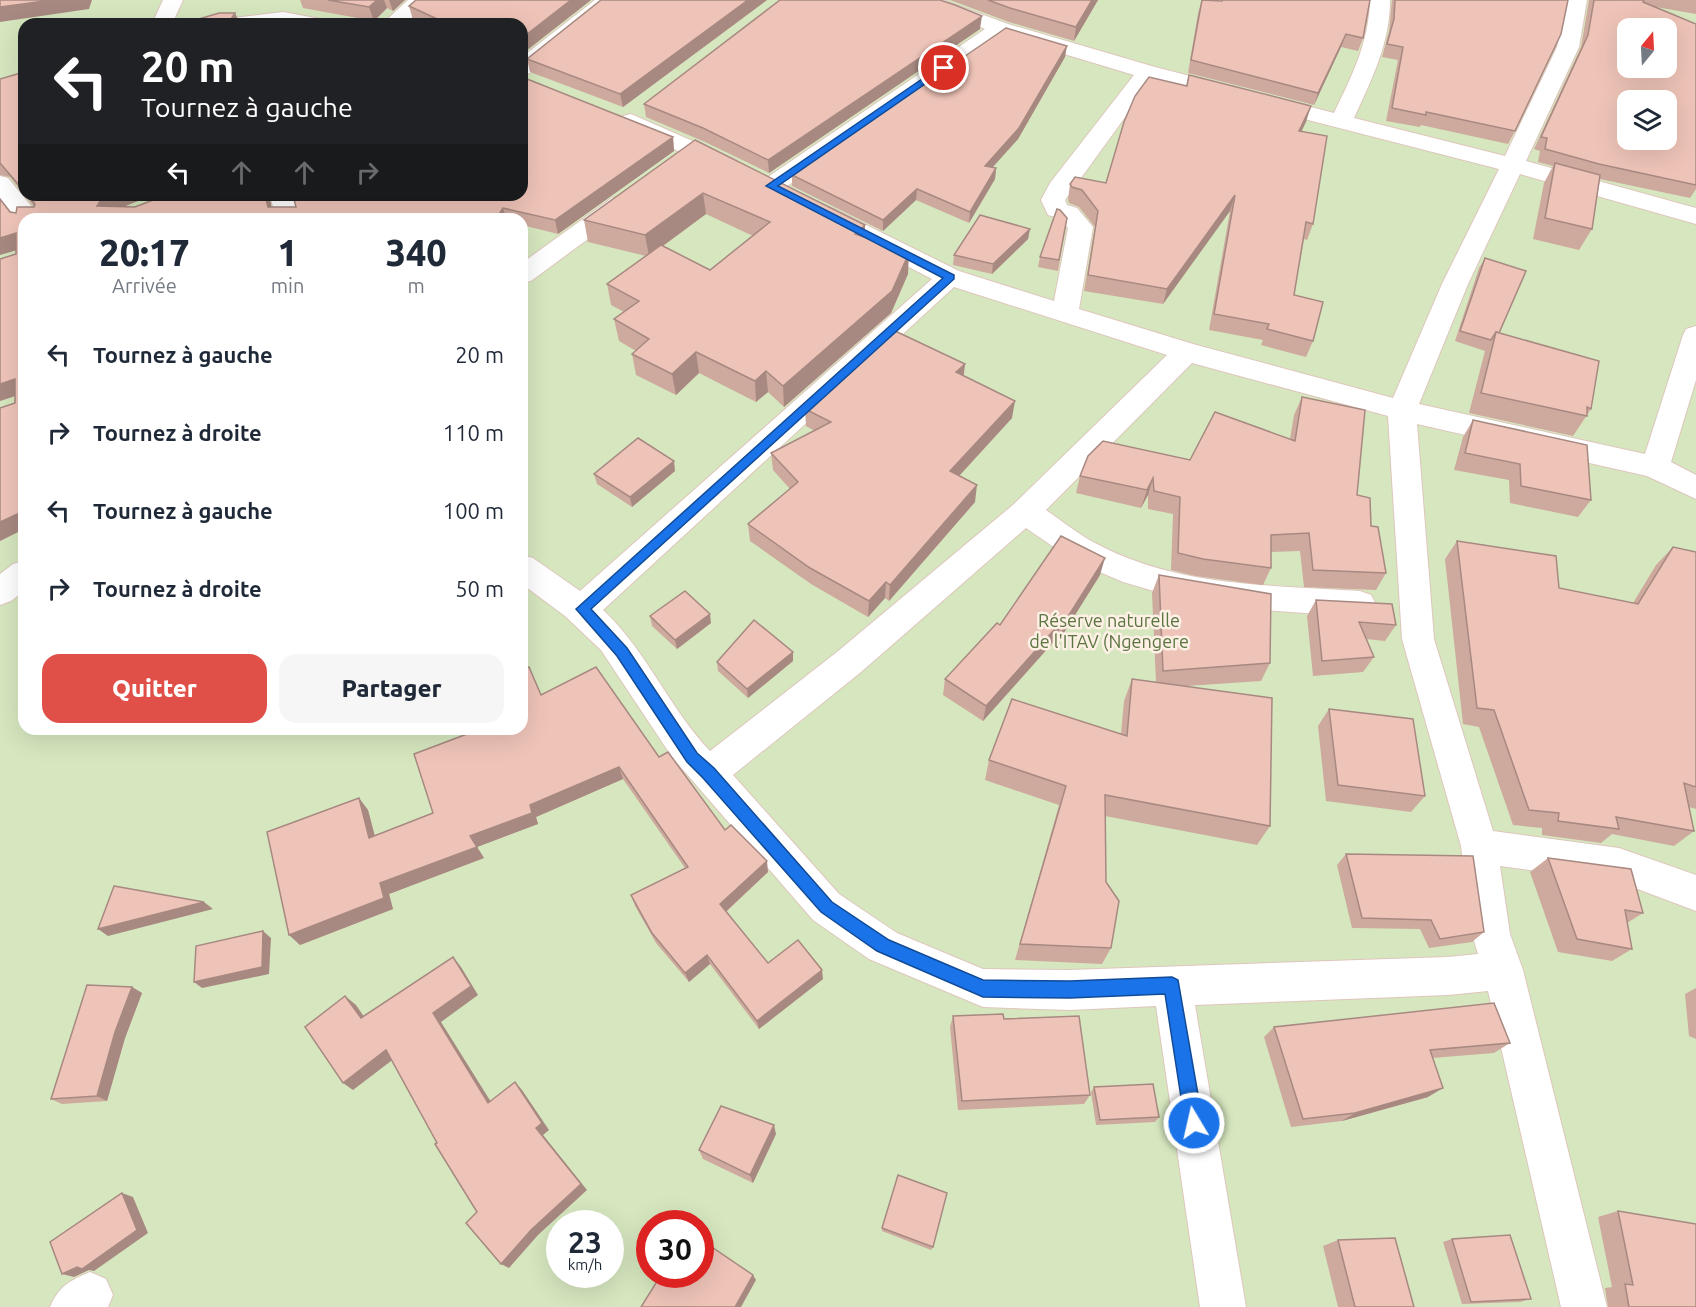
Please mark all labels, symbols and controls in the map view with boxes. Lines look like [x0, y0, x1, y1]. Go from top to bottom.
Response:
north arrow [1617, 18, 1677, 78]
map controls [1617, 18, 1677, 150]
icon: left [42, 42, 120, 120]
pin [918, 42, 969, 93]
text: 20 m [141, 43, 235, 90]
icon: arrive [927, 51, 960, 84]
button: layers [1617, 90, 1677, 150]
text: Tournez à gauche [141, 92, 353, 122]
icon: left [162, 156, 195, 189]
icon: ahead [225, 156, 258, 189]
icon: ahead [288, 156, 321, 189]
icon: right [351, 156, 384, 189]
text: 20:17 [99, 232, 189, 273]
text: 1 [277, 232, 298, 273]
text: 340 [386, 232, 447, 273]
text: Arrivée [112, 274, 177, 297]
text: min [271, 274, 304, 297]
text: m [408, 274, 425, 297]
icon: left [42, 338, 75, 371]
text: Tournez à gauche [93, 342, 273, 367]
text: 20 m [455, 342, 504, 367]
icon: right [42, 416, 75, 449]
text: Tournez à droite [93, 420, 262, 445]
text: 110 m [443, 420, 504, 445]
icon: left [42, 494, 75, 527]
text: Tournez à gauche [93, 498, 273, 523]
text: 100 m [443, 498, 504, 523]
icon: right [42, 572, 75, 605]
text: Tournez à droite [93, 576, 262, 601]
text: 50 m [455, 576, 504, 601]
park label: Réserve naturelle de l'ITAV (Ngengere [1029, 610, 1189, 652]
button: Quitter [42, 654, 267, 723]
button: Partager [279, 654, 504, 723]
position arrow [1162, 1091, 1226, 1155]
speed limit sign: 30 [636, 1210, 714, 1288]
text: 23 [568, 1225, 602, 1259]
text: km/h [568, 1256, 602, 1273]

